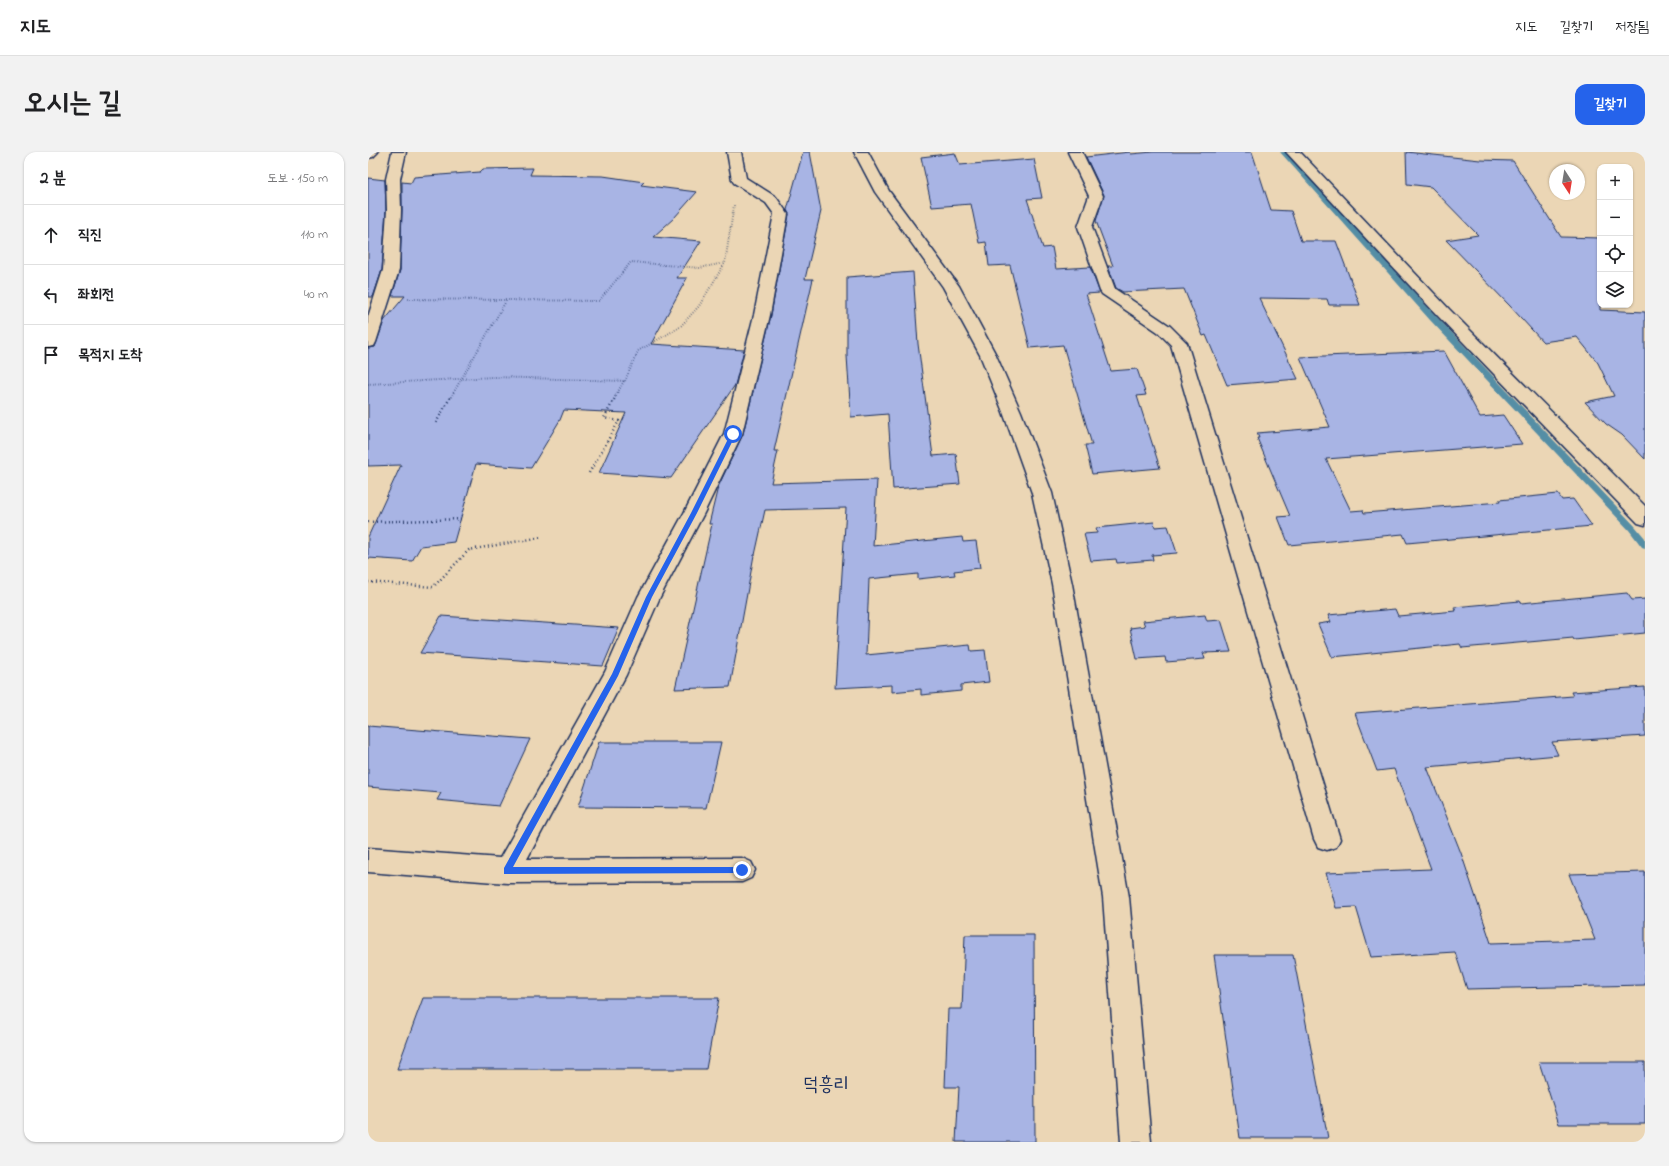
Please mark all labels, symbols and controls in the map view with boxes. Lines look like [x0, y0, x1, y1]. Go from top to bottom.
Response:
text: 지도 [20, 14, 51, 41]
text: 지도 [1515, 17, 1537, 38]
text: 길찾기 [1559, 17, 1593, 38]
text: 저장됨 [1615, 17, 1649, 38]
text: 오시는 길 [24, 84, 121, 125]
button: 길찾기 [1575, 84, 1645, 125]
north arrow [1549, 164, 1585, 200]
map controls [1597, 164, 1633, 308]
button: + [1597, 164, 1633, 200]
text: 2 분 [40, 166, 66, 191]
text: 도보 · 150 m [267, 169, 328, 188]
button: − [1597, 200, 1633, 236]
icon: ahead [40, 224, 62, 246]
text: 직진 [78, 224, 102, 246]
text: 110 m [301, 225, 328, 244]
button: locate [1597, 236, 1633, 272]
button: layers [1597, 272, 1633, 308]
icon: left [40, 284, 62, 306]
text: 좌회전 [78, 284, 114, 306]
text: 40 m [304, 285, 328, 304]
icon: arrive [40, 344, 62, 366]
text: 목적지 도착 [78, 344, 142, 366]
route start [724, 425, 742, 443]
route end [733, 861, 751, 879]
district label: 덕흥리 [803, 1072, 849, 1099]

